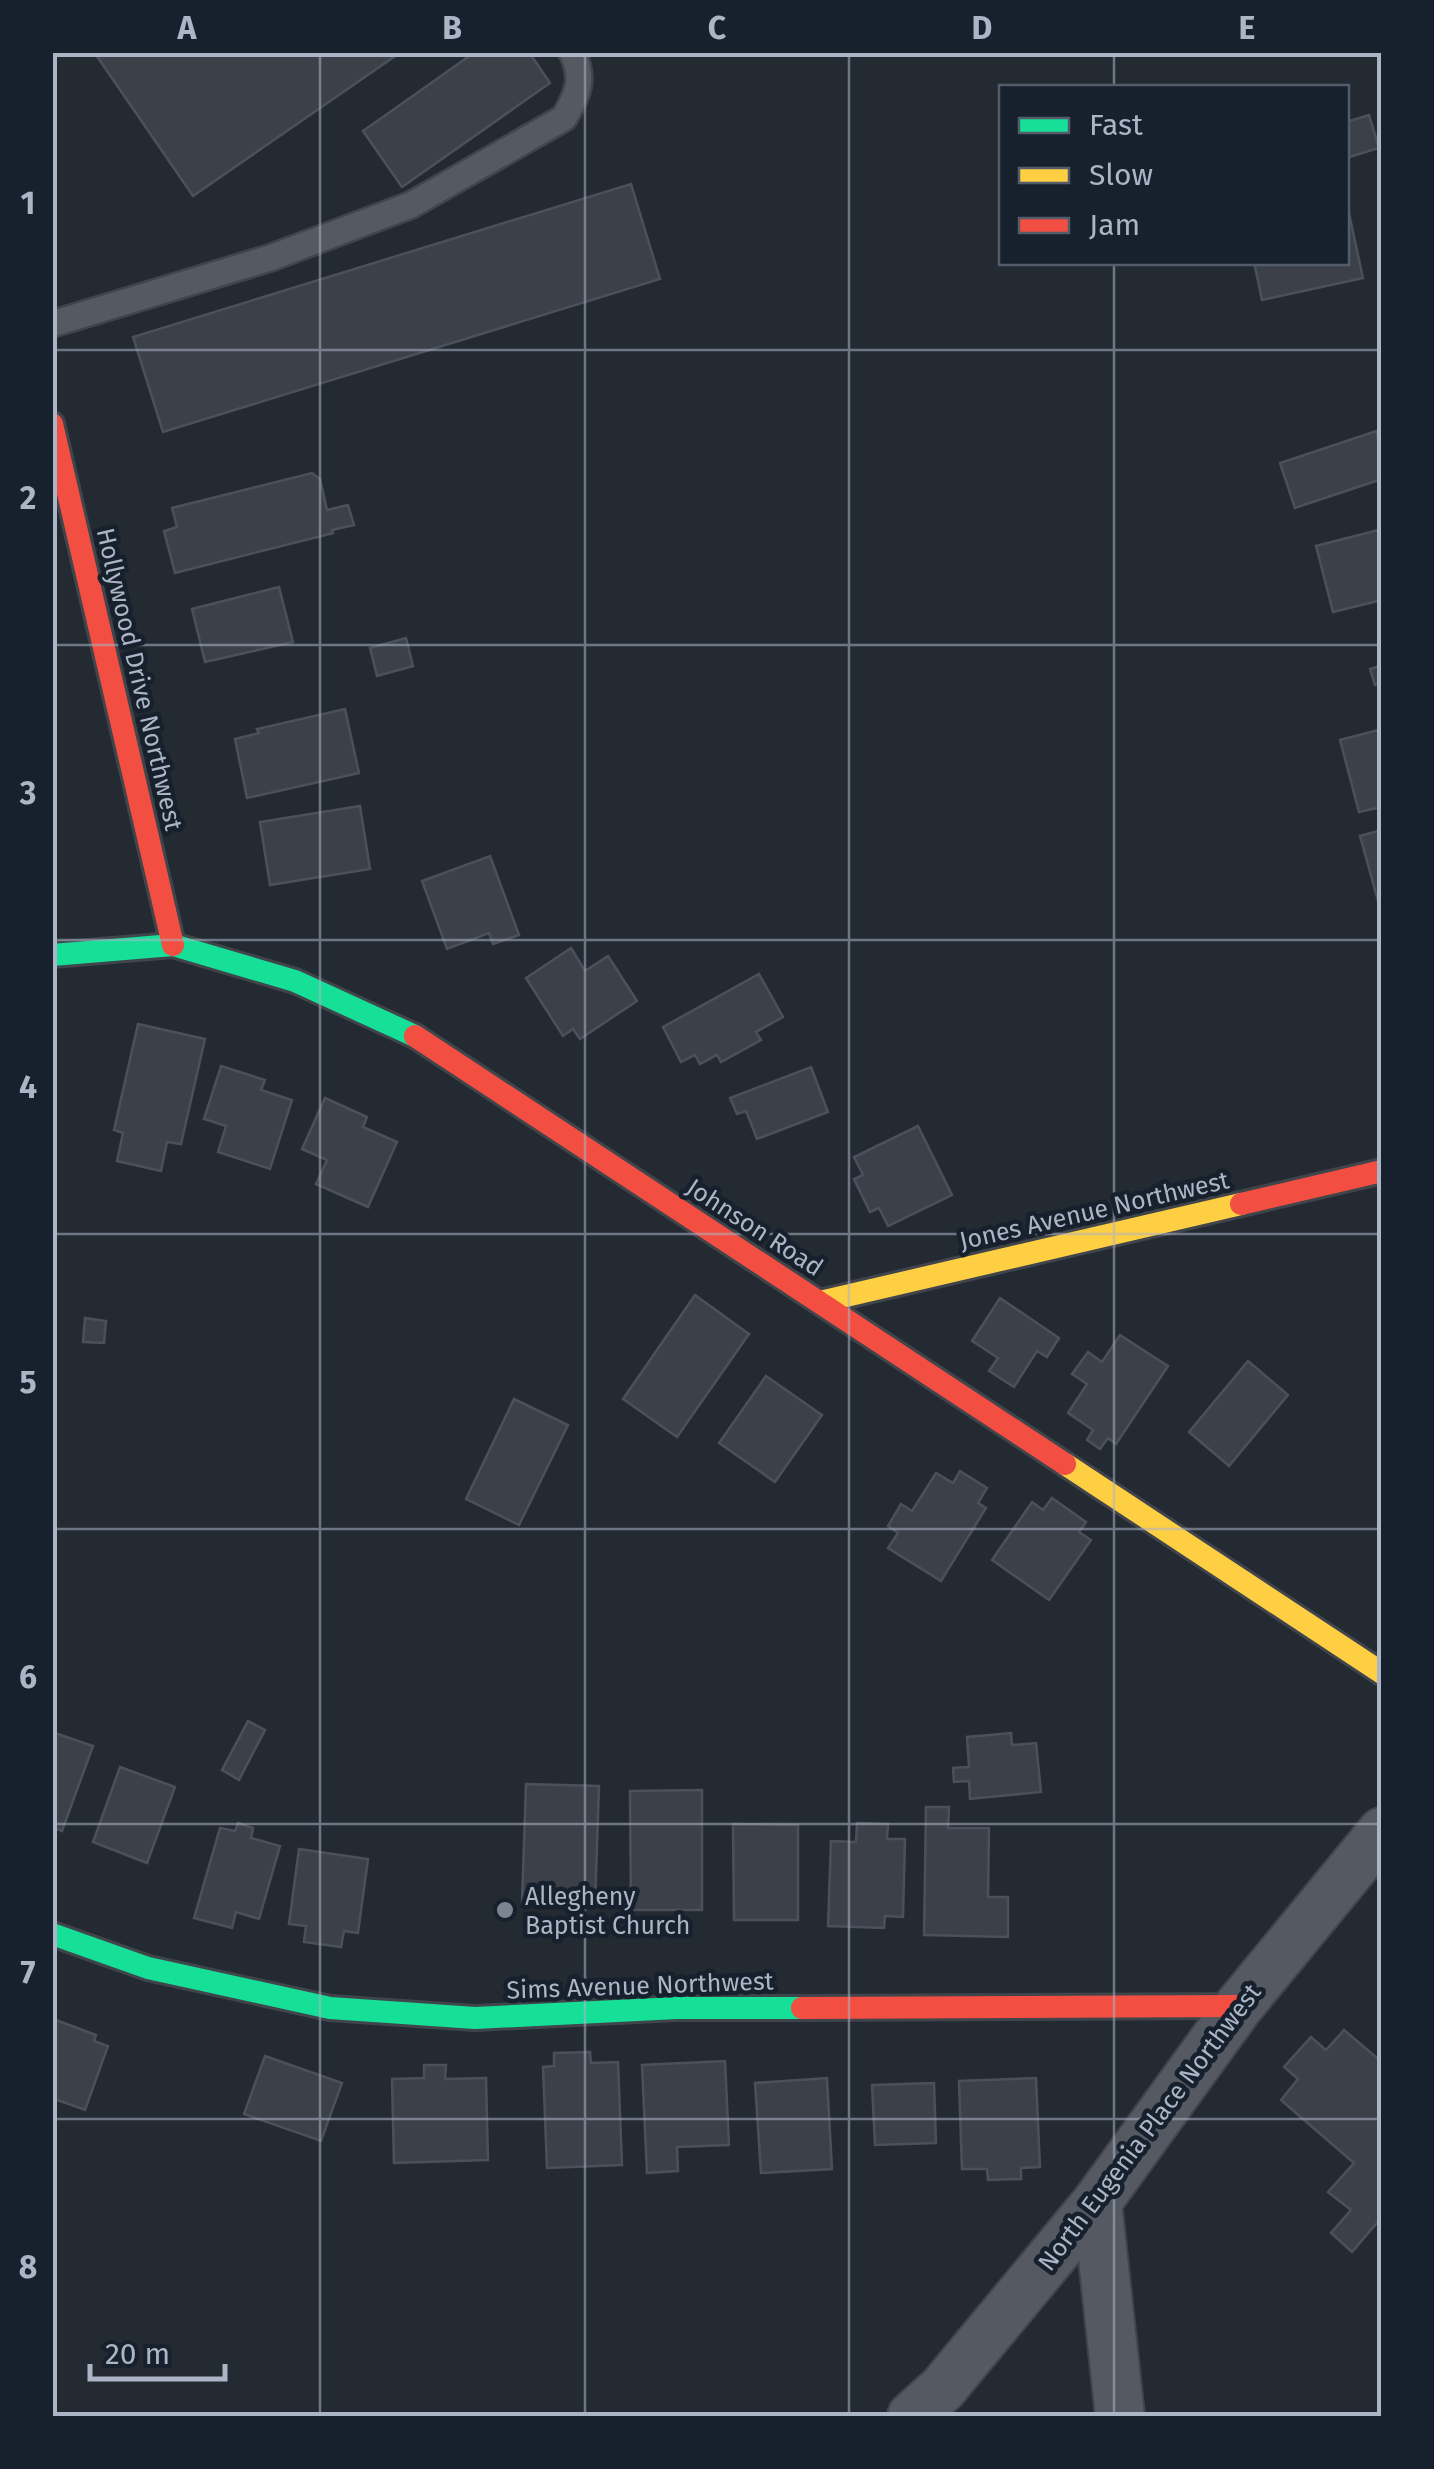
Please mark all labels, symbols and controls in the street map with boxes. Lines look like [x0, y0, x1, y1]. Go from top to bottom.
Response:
text: A [177, 9, 198, 47]
text: B [442, 9, 462, 47]
text: C [708, 9, 727, 47]
text: D [972, 9, 992, 47]
text: E [1239, 9, 1255, 47]
legend [999, 85, 1349, 265]
text: Fast [1089, 107, 1143, 143]
text: Slow [1089, 157, 1153, 193]
text: 1 [21, 184, 35, 222]
text: Jam [1089, 207, 1140, 243]
text: 2 [20, 479, 36, 517]
street label: Hollywood Drive Northwest [90, 525, 189, 834]
text: 3 [19, 774, 36, 812]
text: 4 [19, 1068, 37, 1106]
street label: Jones Avenue Northwest [957, 1165, 1233, 1257]
street label: Johnson Road [681, 1173, 828, 1283]
text: 5 [19, 1363, 37, 1401]
text: 6 [19, 1658, 37, 1696]
place label: Allegheny Baptist Church [525, 1882, 691, 1941]
marker: Allegheny Baptist Church [494, 1899, 516, 1921]
text: 7 [21, 1953, 36, 1991]
street label: Sims Avenue Northwest [506, 1966, 775, 2006]
street label: North Eugenia Place Northwest [1032, 1977, 1268, 2277]
text: 8 [19, 2248, 37, 2286]
scale bar [90, 2319, 225, 2381]
text: 20 m [105, 2336, 170, 2372]

